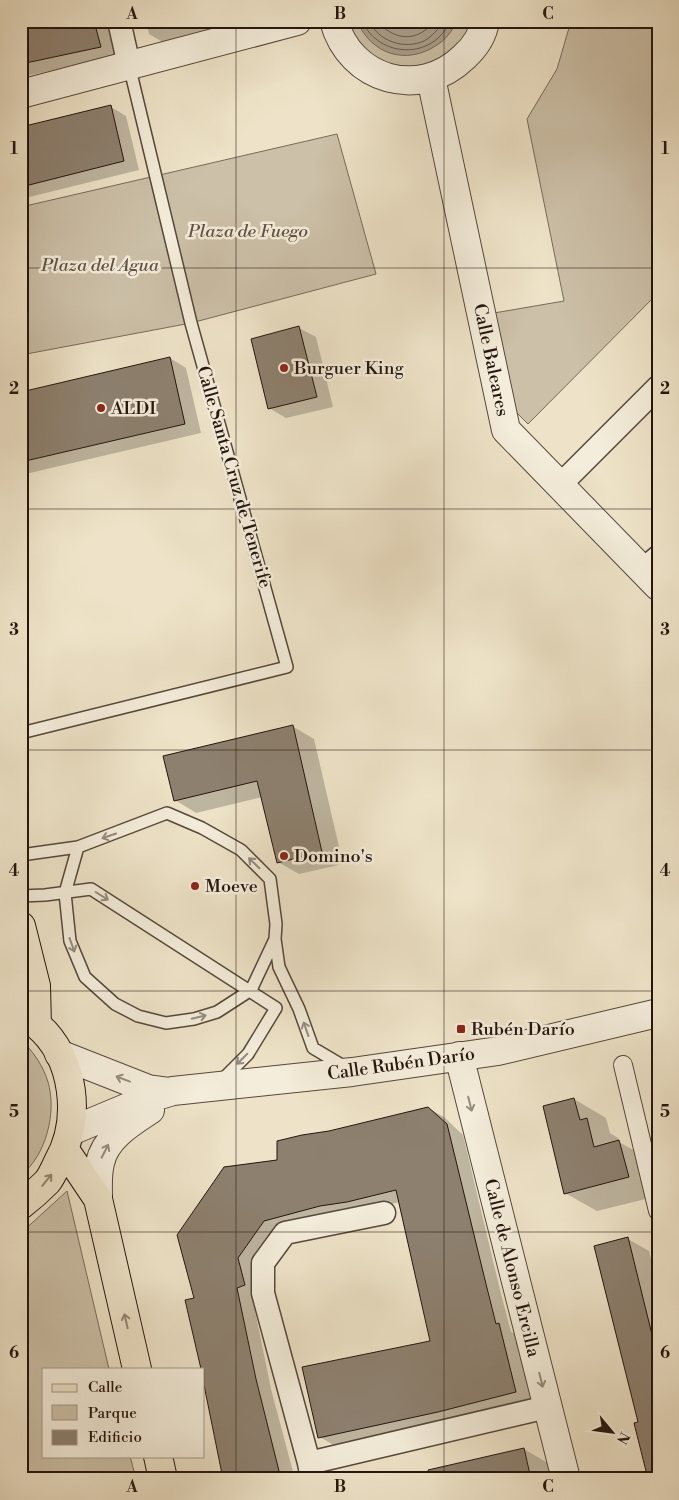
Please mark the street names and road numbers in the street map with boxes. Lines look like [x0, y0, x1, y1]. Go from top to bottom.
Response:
street label: Calle Baleares [468, 301, 514, 419]
street label: Calle Santa Cruz de Tenerife [191, 363, 277, 591]
street label: Calle Rubén Darío [326, 1042, 476, 1086]
street label: Calle de Alonso Ercilla [479, 1176, 546, 1360]

